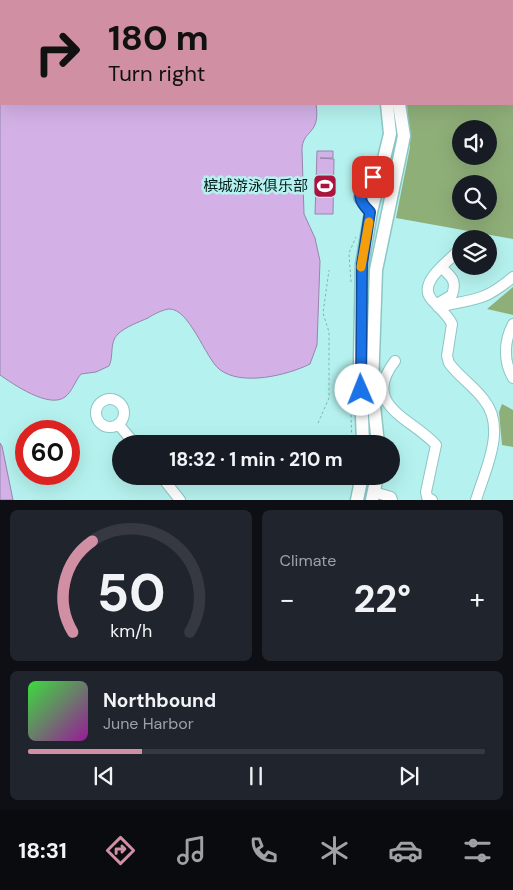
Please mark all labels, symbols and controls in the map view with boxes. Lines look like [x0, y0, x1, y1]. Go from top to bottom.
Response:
text: 180 m [108, 15, 209, 61]
icon: right [25, 20, 90, 85]
text: Turn right [108, 59, 205, 88]
map controls [452, 120, 497, 275]
button: sound [452, 120, 497, 165]
pin [352, 156, 394, 198]
icon: arrive [359, 163, 387, 191]
sports icon: 槟城游泳俱乐部 [312, 173, 338, 199]
button: search [452, 175, 497, 220]
place label: 槟城游泳俱乐部 [203, 176, 308, 196]
button: layers [452, 230, 497, 275]
position arrow [334, 363, 386, 415]
speed limit sign: 60 [15, 420, 80, 485]
text: 18:32 · 1 min · 210 m [169, 447, 343, 472]
text: Climate [280, 550, 336, 571]
text: 50 [96, 559, 165, 627]
text: 22° [353, 574, 411, 624]
text: − [280, 581, 295, 618]
text: + [470, 581, 485, 618]
text: km/h [110, 619, 152, 643]
text: Northbound [103, 688, 216, 713]
text: June Harbor [103, 713, 194, 734]
icon: previous [90, 762, 118, 790]
icon: pause [242, 762, 270, 790]
icon: next [395, 762, 423, 790]
icon: directions [103, 833, 138, 868]
icon: music [174, 833, 209, 868]
icon: phone [246, 833, 281, 868]
icon: climate [317, 833, 352, 868]
icon: car [388, 833, 423, 868]
icon: filters [460, 833, 495, 868]
text: 18:31 [18, 836, 67, 865]

